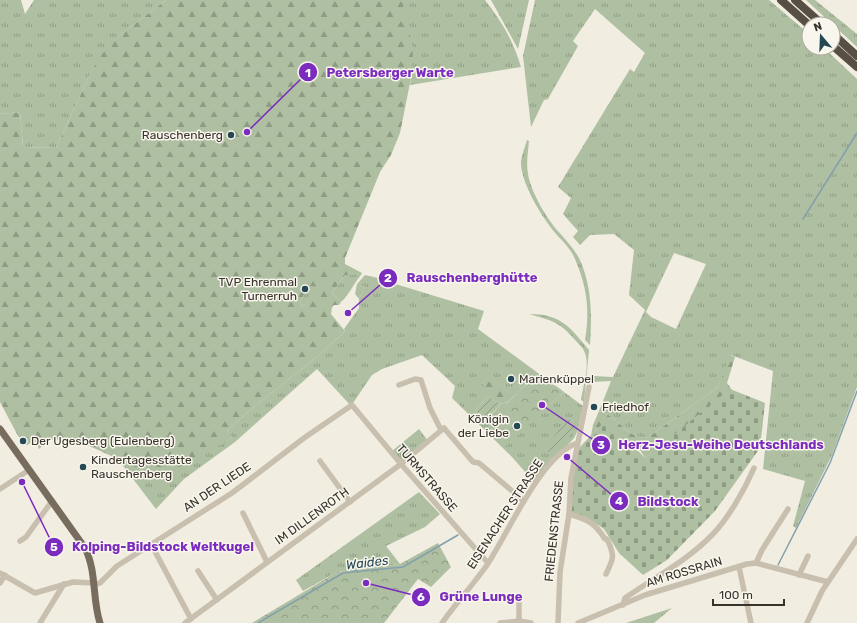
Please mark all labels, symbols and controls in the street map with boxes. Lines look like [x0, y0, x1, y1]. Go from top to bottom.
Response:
north arrow [801, 16, 841, 56]
text: N [812, 20, 824, 34]
callout: Petersberger Warte [298, 60, 462, 85]
text: Petersberger Warte [326, 65, 454, 80]
text: 1 [305, 66, 311, 80]
place label: Rauschenberg [142, 128, 223, 142]
marker: Rauschenberg [226, 130, 236, 140]
callout: Rauschenberghütte [378, 265, 545, 290]
text: Rauschenberghütte [406, 270, 538, 285]
text: 2 [384, 271, 392, 285]
place label: TVP Ehrenmal Turnerruh [219, 275, 297, 303]
marker: TVP Ehrenmal Turnerruh [300, 284, 310, 294]
place label: Marienküppel [519, 372, 594, 386]
marker: Marienküppel [506, 374, 516, 384]
place label: Friedhof [602, 400, 649, 414]
marker: Friedhof [589, 402, 599, 412]
place label: Königin der Liebe [458, 412, 509, 440]
marker: Königin der Liebe [512, 421, 522, 431]
callout: Herz-Jesu-Weihe Deutschlands [591, 432, 832, 457]
place label: Der Ugesberg (Eulenberg) [31, 434, 175, 448]
marker: Der Ugesberg (Eulenberg) [18, 436, 28, 446]
text: Herz-Jesu-Weihe Deutschlands [618, 437, 824, 452]
text: 3 [597, 438, 605, 452]
street label: TURMSTRASSE [394, 441, 460, 515]
place label: Kindertagesstätte Rauschenberg [91, 453, 192, 481]
street label: EISENACHER STRASSE [464, 456, 546, 572]
street label: AN DER LIEDE [181, 459, 253, 515]
marker: Kindertagesstätte Rauschenberg [78, 462, 88, 472]
street label: FRIEDENSTRASSE [542, 480, 566, 582]
street label: IM DILLENROTH [272, 485, 352, 547]
callout: Bildstock [609, 489, 707, 514]
text: 4 [615, 494, 623, 508]
text: Bildstock [637, 494, 699, 509]
callout: Kolping-Bildstock Weltkugel [44, 534, 262, 559]
text: Kolping-Bildstock Weltkugel [72, 539, 254, 554]
text: 5 [50, 540, 58, 554]
water label: Waides [345, 552, 390, 573]
street label: AM ROSSRAIN [644, 554, 724, 590]
scale bar [713, 581, 784, 607]
callout: Grüne Lunge [411, 584, 530, 609]
text: 100 m [719, 588, 753, 602]
text: Grüne Lunge [440, 589, 523, 604]
text: 6 [417, 590, 425, 604]

